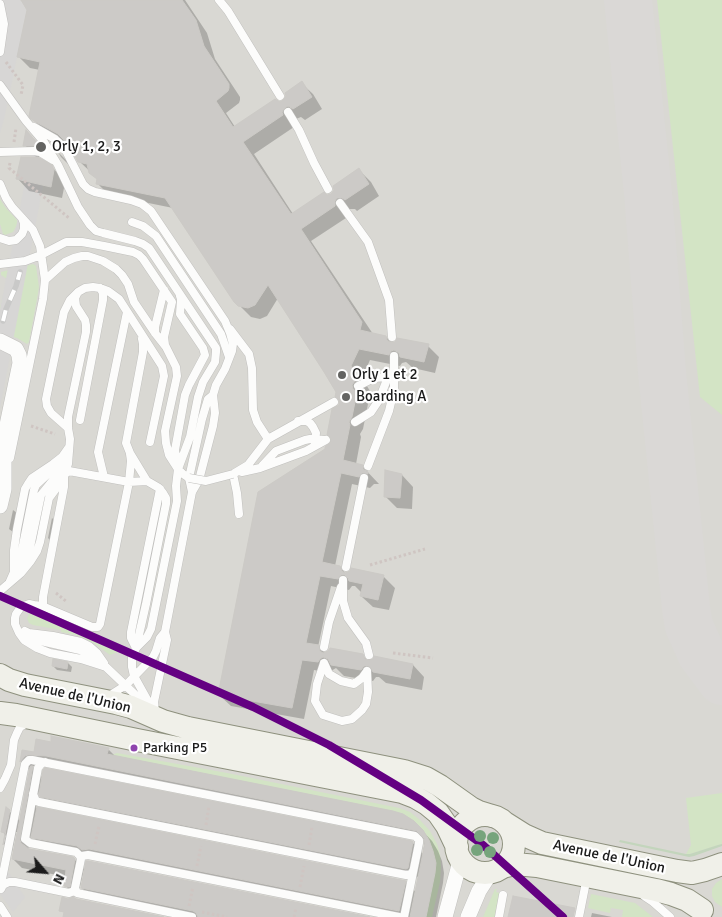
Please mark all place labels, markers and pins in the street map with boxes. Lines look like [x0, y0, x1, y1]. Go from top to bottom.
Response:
place label: Orly 1, 2, 3 [52, 138, 121, 156]
marker: Orly 1, 2, 3 [34, 140, 48, 154]
place label: Orly 1 et 2 [352, 366, 417, 384]
marker: Orly 1 et 2 [336, 369, 348, 381]
place label: Boarding A [356, 388, 426, 406]
marker: Boarding A [340, 391, 352, 403]
place label: Parking P5 [143, 740, 207, 756]
marker: Parking P5 [129, 743, 139, 753]

